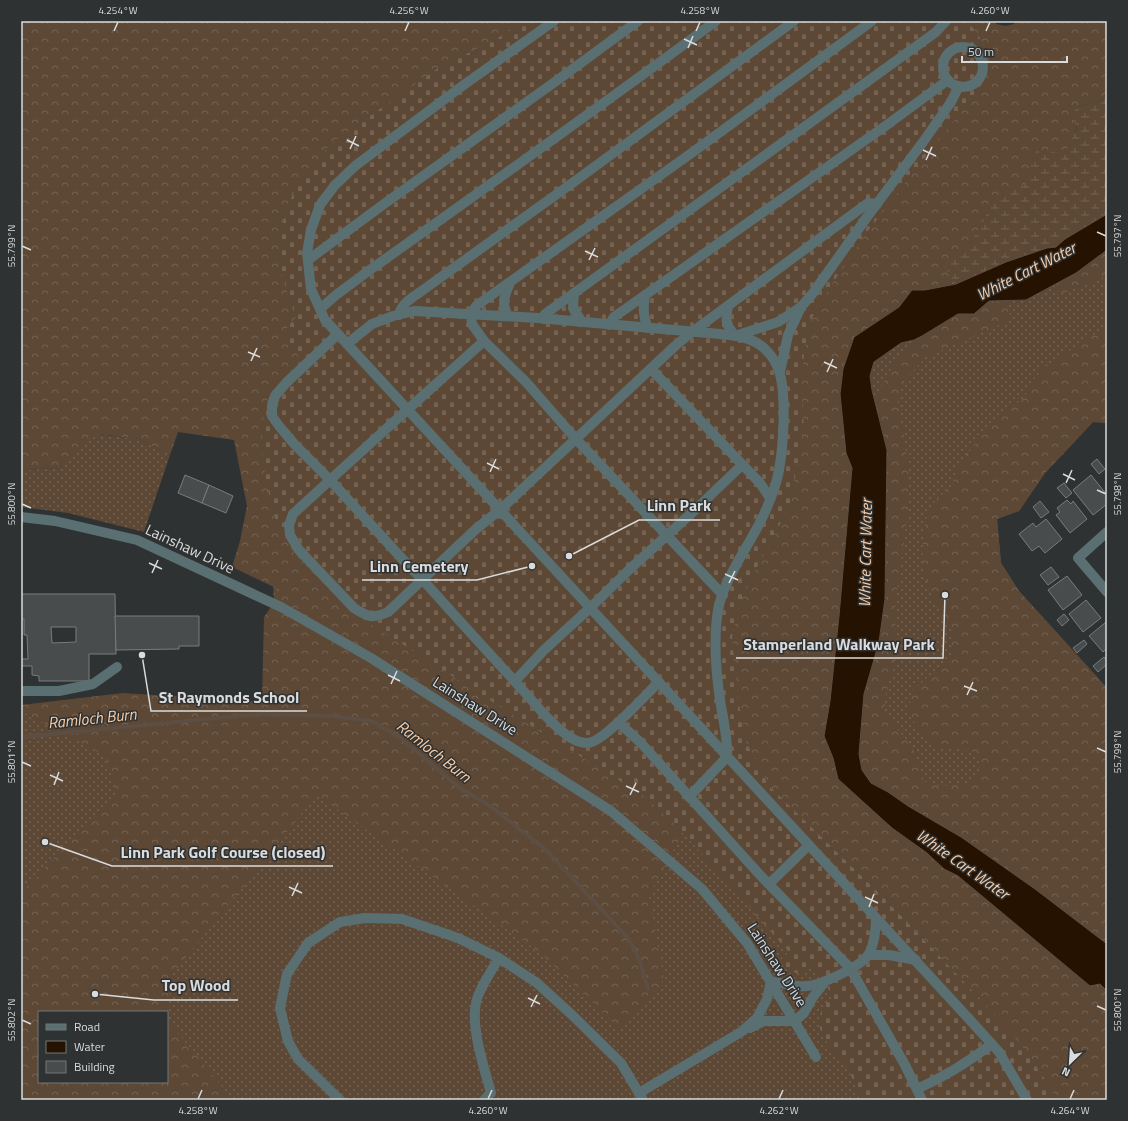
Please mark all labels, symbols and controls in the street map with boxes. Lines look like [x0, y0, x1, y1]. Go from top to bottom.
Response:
text: 4.254°W [98, 3, 138, 18]
text: 4.256°W [389, 3, 429, 18]
text: 4.258°W [680, 3, 720, 18]
text: 4.260°W [970, 3, 1010, 18]
scale bar [962, 38, 1067, 64]
text: 50 m [968, 42, 994, 61]
text: 55.797°N [1110, 215, 1125, 257]
text: 55.799°N [4, 225, 19, 267]
water label: White Cart Water [972, 235, 1082, 306]
text: 55.798°N [1110, 473, 1125, 515]
text: 55.800°N [4, 483, 19, 525]
callout: Linn Park [639, 492, 720, 520]
text: Linn Park [647, 493, 712, 517]
water label: White Cart Water [852, 497, 878, 607]
street label: Lainshaw Drive [142, 518, 239, 579]
callout: Linn Cemetery [362, 552, 477, 580]
text: Linn Cemetery [369, 554, 469, 578]
callout: Stamperland Walkway Park [736, 630, 943, 658]
text: Stamperland Walkway Park [743, 632, 936, 656]
street label: Lainshaw Drive [428, 670, 522, 741]
callout: St Raymonds School [151, 683, 307, 711]
text: St Raymonds School [159, 685, 299, 709]
water label: Ramloch Burn [47, 701, 138, 735]
water label: Ramloch Burn [392, 714, 477, 788]
text: 55.799°N [1110, 731, 1125, 773]
text: 55.801°N [4, 741, 19, 783]
water label: White Cart Water [912, 823, 1016, 906]
callout: Linn Park Golf Course (closed) [112, 838, 333, 866]
text: Linn Park Golf Course (closed) [120, 840, 326, 864]
street label: Lainshaw Drive [742, 918, 813, 1011]
callout: Top Wood [154, 972, 238, 1000]
text: Top Wood [162, 973, 230, 997]
text: 55.800°N [1110, 989, 1125, 1031]
text: 55.802°N [4, 999, 19, 1041]
legend [38, 1011, 168, 1083]
text: Road [74, 1017, 100, 1036]
text: Water [74, 1037, 105, 1056]
north arrow [1050, 1043, 1090, 1083]
text: Building [74, 1057, 115, 1076]
text: N [1059, 1063, 1073, 1081]
text: 4.258°W [178, 1103, 218, 1118]
text: 4.260°W [468, 1103, 508, 1118]
text: 4.262°W [759, 1103, 799, 1118]
text: 4.264°W [1050, 1103, 1090, 1118]

